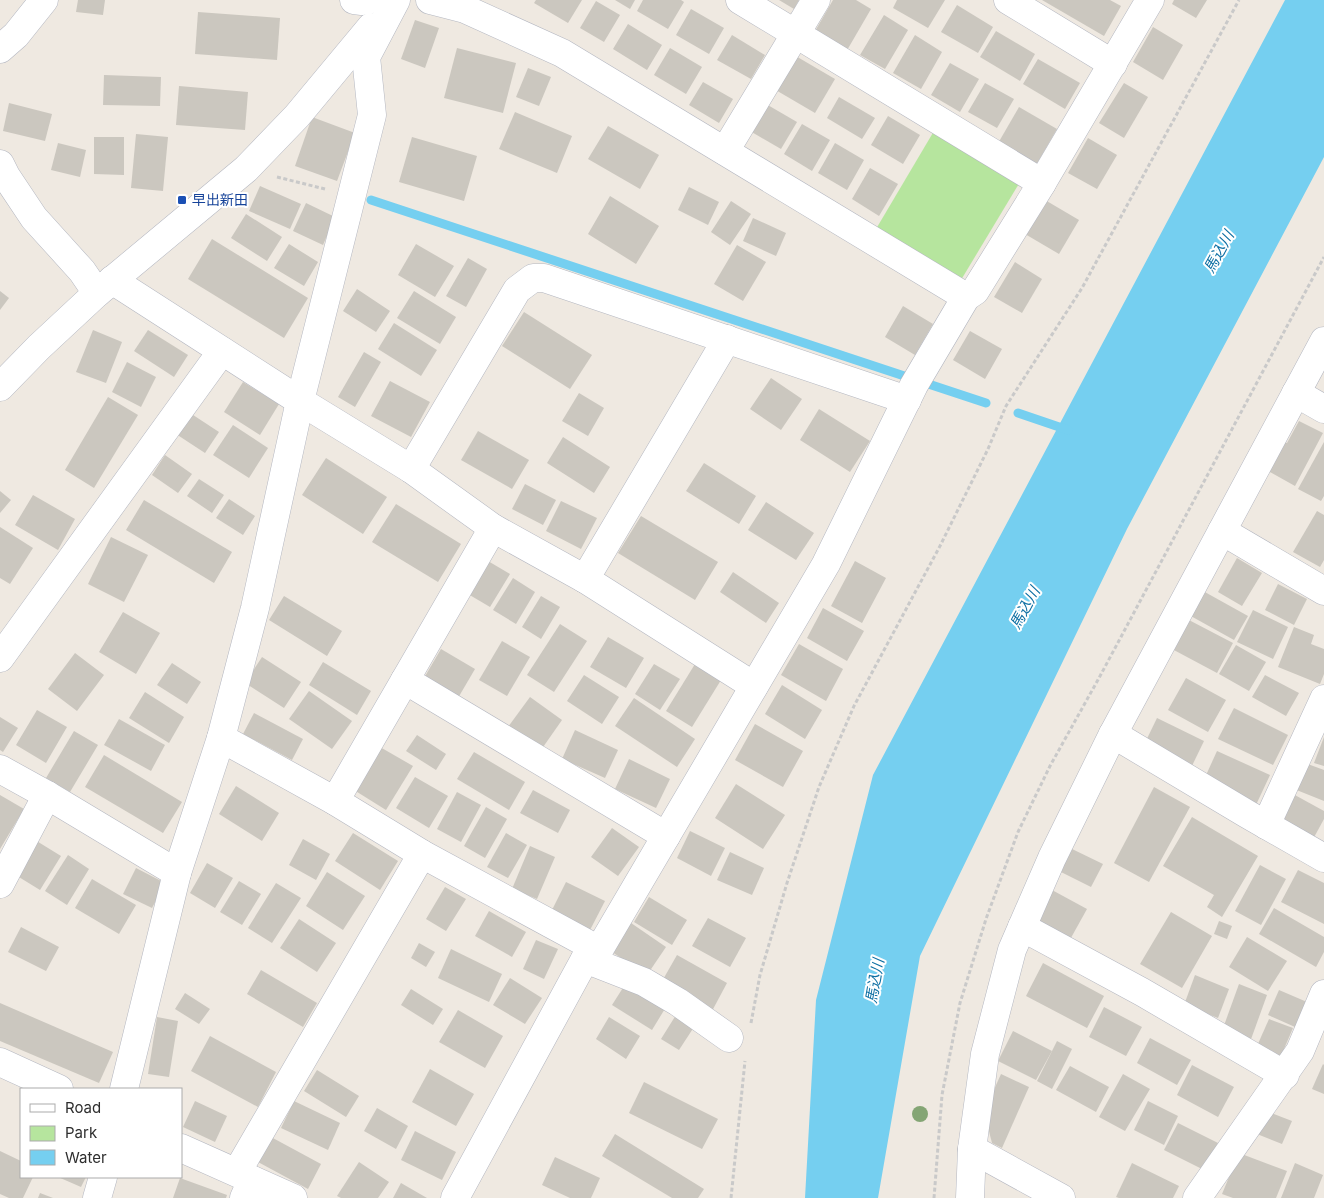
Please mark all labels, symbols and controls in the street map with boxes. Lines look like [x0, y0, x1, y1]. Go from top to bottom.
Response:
place label: 早出新田 [192, 191, 248, 208]
marker: 早出新田 [176, 194, 188, 206]
water label: 馬込川 [1199, 226, 1239, 276]
water label: 馬込川 [1005, 582, 1045, 632]
water label: 馬込川 [861, 955, 888, 1005]
legend [20, 1088, 182, 1178]
text: Road [65, 1098, 101, 1117]
text: Park [65, 1123, 98, 1142]
text: Water [65, 1148, 107, 1167]

